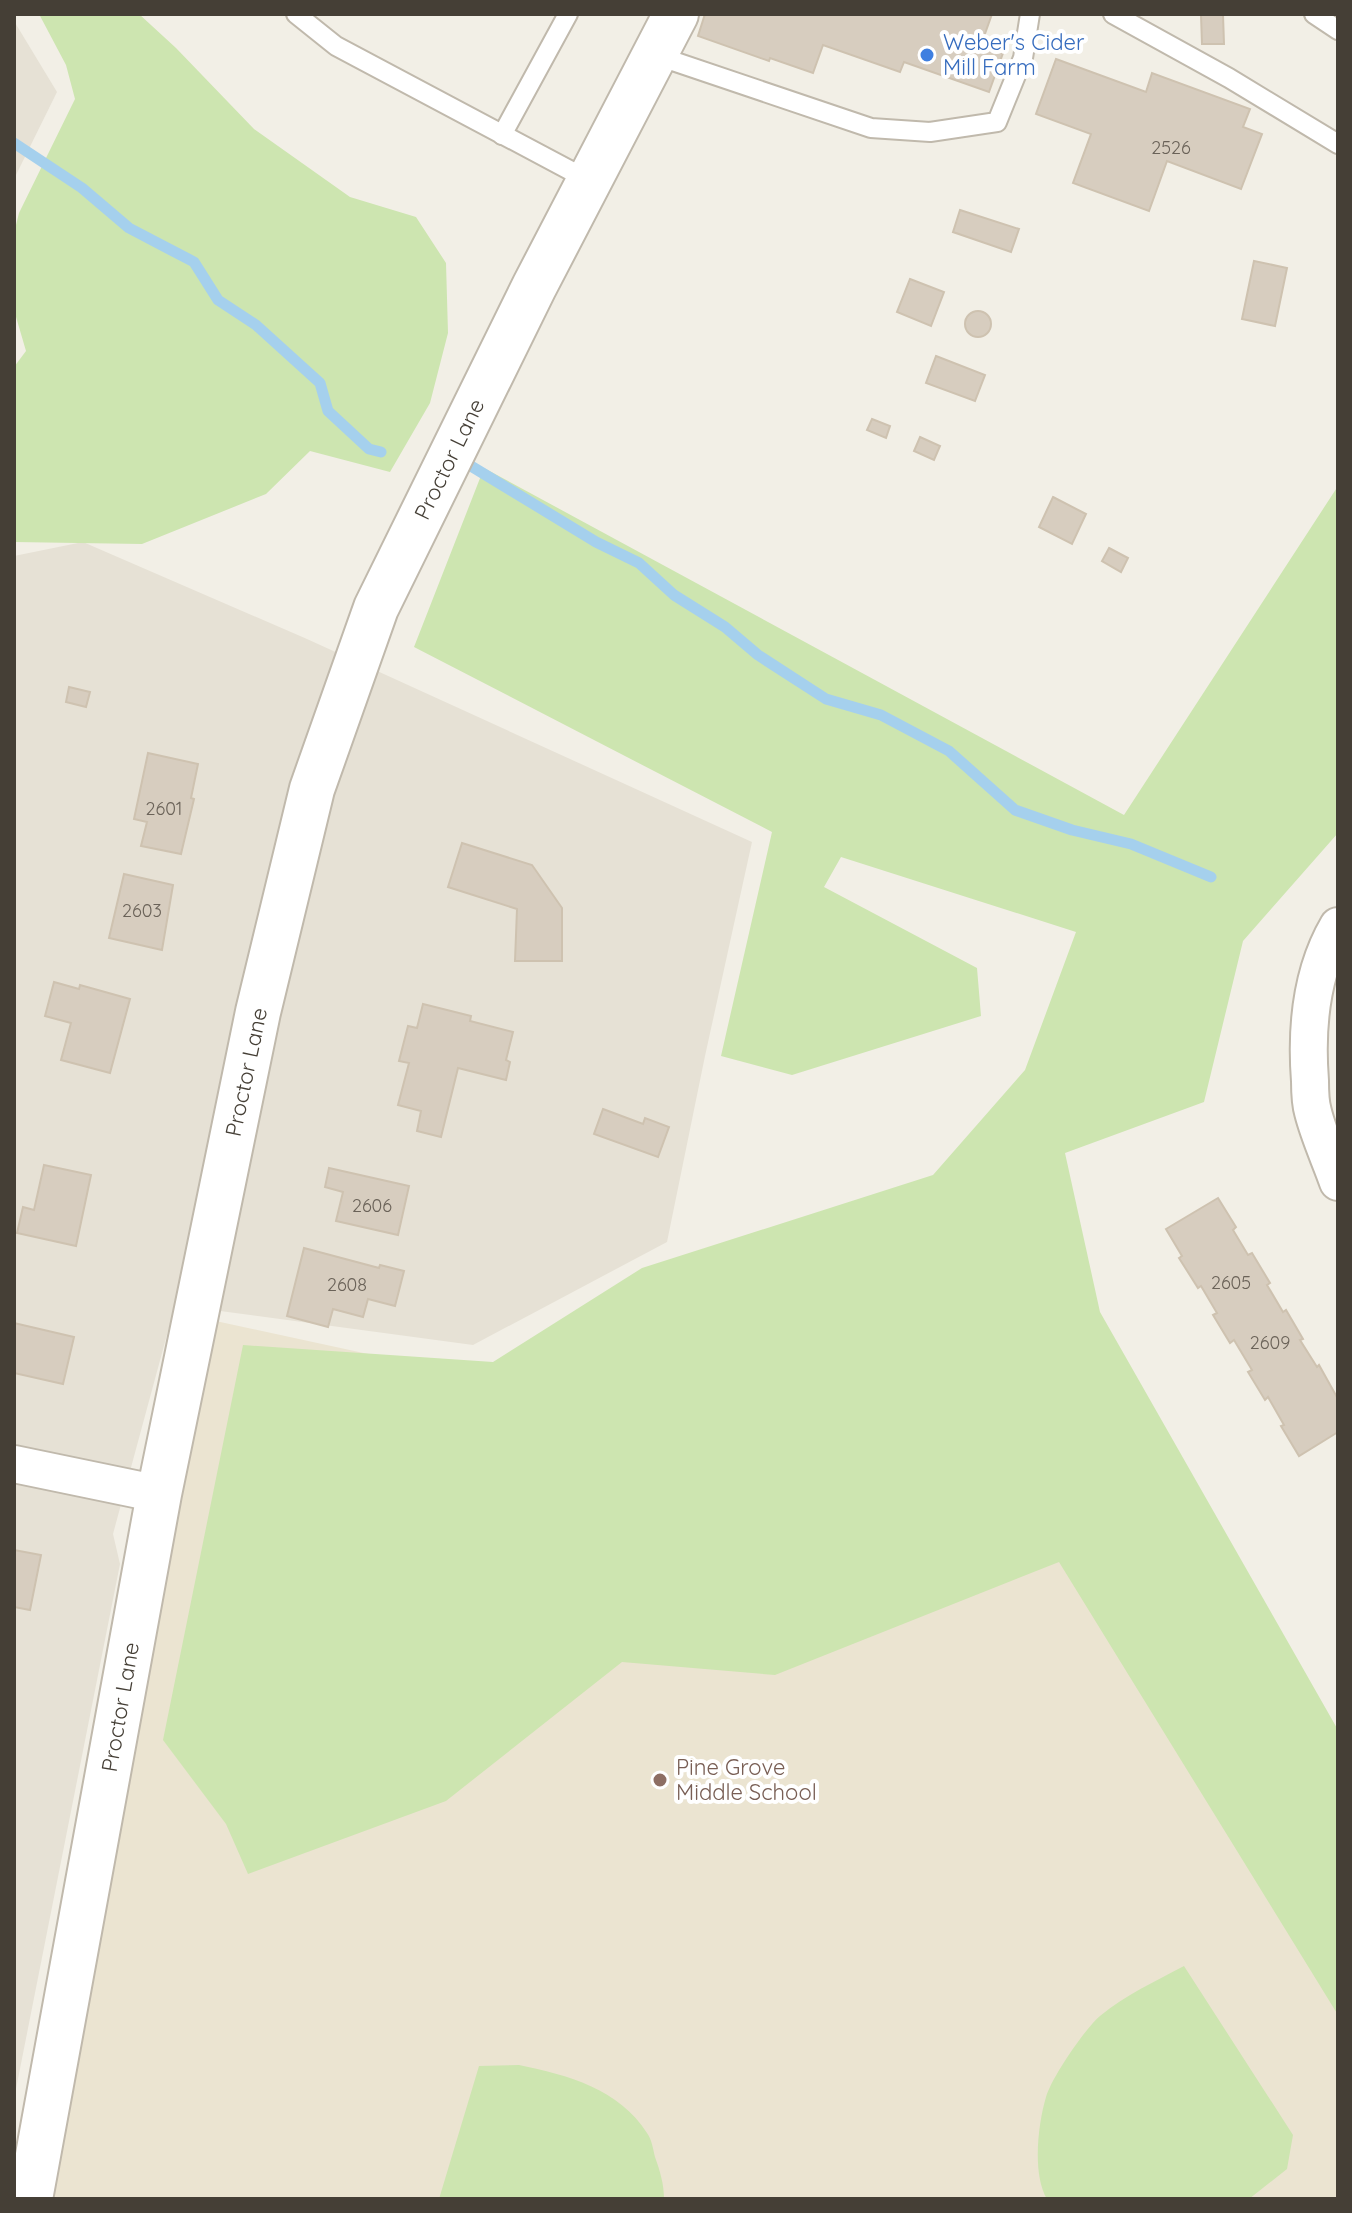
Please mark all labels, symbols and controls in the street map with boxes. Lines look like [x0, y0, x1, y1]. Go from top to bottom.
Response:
place label: Weber's Cider Mill Farm [943, 28, 1085, 81]
marker: Weber's Cider Mill Farm [918, 46, 936, 64]
house number: 2526 [1151, 136, 1191, 159]
street label: Proctor Lane [408, 394, 490, 524]
house number: 2601 [145, 797, 183, 820]
house number: 2603 [122, 899, 162, 922]
street label: Proctor Lane [219, 1005, 273, 1139]
house number: 2606 [352, 1194, 392, 1217]
house number: 2605 [1211, 1271, 1251, 1294]
house number: 2608 [327, 1273, 367, 1296]
house number: 2609 [1250, 1331, 1290, 1354]
street label: Proctor Lane [95, 1640, 145, 1774]
place label: Pine Grove Middle School [676, 1753, 817, 1806]
marker: Pine Grove Middle School [651, 1771, 669, 1789]

